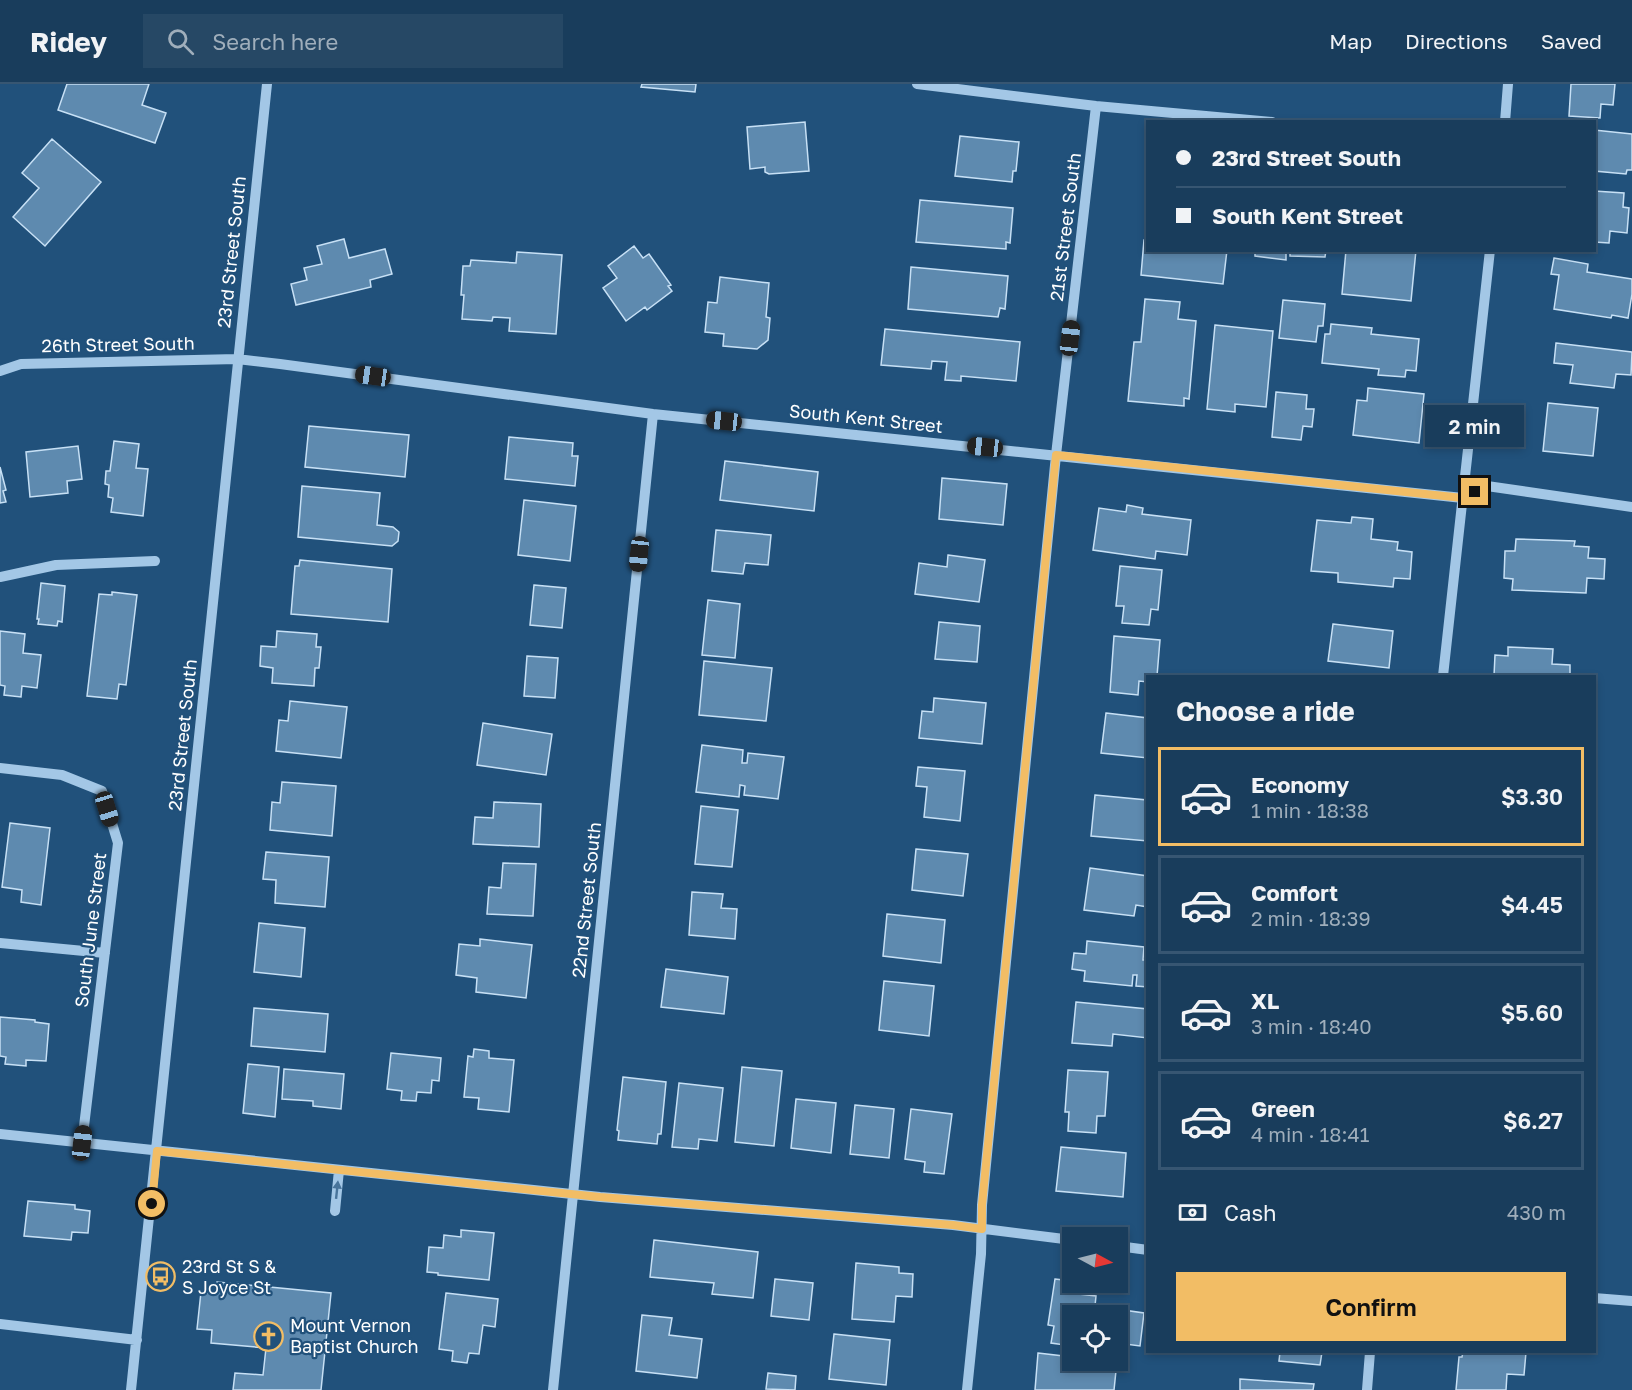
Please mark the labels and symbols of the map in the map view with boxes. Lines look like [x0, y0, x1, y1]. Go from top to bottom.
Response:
street label: 21st Street South [1045, 151, 1085, 302]
street label: 23rd Street South [212, 175, 250, 329]
car [1059, 319, 1081, 357]
street label: 26th Street South [41, 332, 195, 356]
car [354, 365, 392, 387]
street label: South Kent Street [788, 399, 944, 437]
callout: 2 min [1426, 405, 1524, 447]
car [705, 410, 743, 432]
car [966, 436, 1004, 458]
route end [1461, 478, 1488, 505]
car [628, 535, 650, 573]
street label: 23rd Street South [163, 658, 201, 812]
car [93, 789, 121, 829]
street label: 22nd Street South [567, 821, 605, 979]
street label: South June Street [70, 851, 110, 1009]
car [71, 1124, 93, 1162]
one-way arrow [332, 1181, 342, 1200]
route start [138, 1190, 165, 1217]
north arrow [1062, 1227, 1128, 1293]
place label: 23rd St S & S Joyce St [182, 1255, 276, 1298]
bus stop icon: 23rd St S & S Joyce St [145, 1261, 177, 1293]
place label: Mount Vernon Baptist Church [290, 1314, 418, 1357]
church icon: Mount Vernon Baptist Church [253, 1320, 285, 1352]

